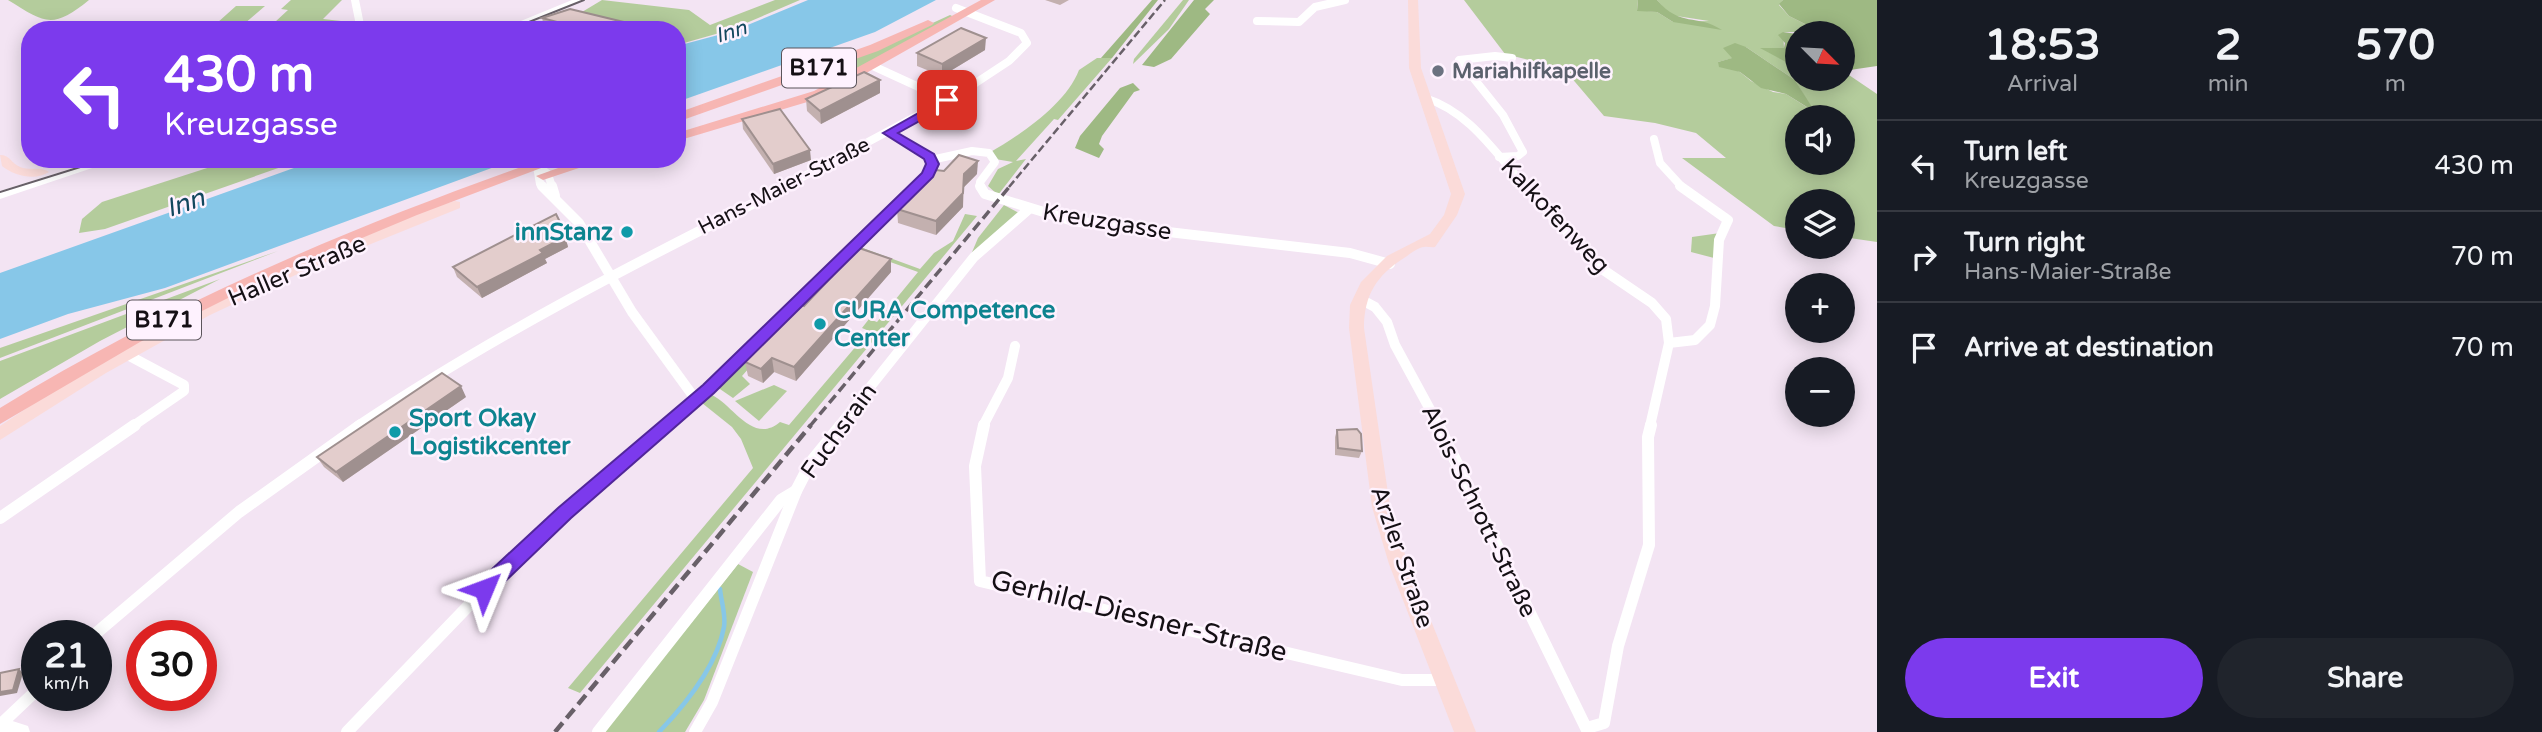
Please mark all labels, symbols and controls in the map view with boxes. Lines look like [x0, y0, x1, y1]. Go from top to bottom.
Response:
water label: Inn [712, 15, 751, 49]
text: 18:53 [1984, 20, 2101, 71]
text: 2 [2215, 20, 2241, 71]
text: 570 [2356, 20, 2435, 71]
north arrow [1785, 21, 1855, 91]
map controls [1785, 21, 1855, 427]
text: 430 m [164, 46, 314, 105]
road number: B171 [782, 48, 856, 88]
icon: left [49, 49, 140, 140]
place label: Mariahilfkapelle [1452, 59, 1611, 84]
marker: Mariahilfkapelle [1430, 63, 1446, 79]
pin [917, 70, 977, 130]
text: Arrival [2007, 70, 2078, 98]
text: min [2208, 70, 2249, 98]
text: m [2385, 70, 2406, 98]
icon: arrive [928, 81, 966, 119]
button: sound [1785, 105, 1855, 175]
text: Kreuzgasse [164, 106, 338, 144]
street label: Hans-Maier-Straße [694, 132, 874, 240]
text: Turn left [1964, 136, 2067, 167]
icon: left [1905, 147, 1943, 185]
text: 430 m [2434, 150, 2514, 181]
street label: Kalkofenweg [1494, 152, 1616, 280]
text: Kreuzgasse [1964, 167, 2089, 195]
water label: Inn [162, 182, 209, 224]
button: layers [1785, 189, 1855, 259]
street label: Kreuzgasse [1040, 197, 1174, 247]
place label: innStanz [515, 218, 613, 247]
marker: innStanz [619, 224, 635, 240]
text: Turn right [1964, 227, 2085, 258]
street label: Haller Straße [224, 229, 370, 313]
icon: right [1905, 238, 1943, 276]
text: 70 m [2451, 241, 2514, 272]
text: Hans-Maier-Straße [1964, 258, 2172, 286]
button: + [1785, 273, 1855, 343]
place label: CURA Competence Center [834, 296, 1056, 353]
road number: B171 [127, 300, 201, 340]
marker: CURA Competence Center [812, 316, 828, 332]
icon: arrive [1905, 329, 1943, 367]
text: Arrive at destination [1964, 332, 2214, 363]
text: 70 m [2451, 332, 2514, 363]
button: − [1785, 357, 1855, 427]
street label: Fuchsrain [795, 378, 883, 484]
street label: Alois-Schrott-Straße [1415, 400, 1543, 622]
place label: Sport Okay Logistikcenter [409, 404, 571, 461]
marker: Sport Okay Logistikcenter [387, 424, 403, 440]
street label: Arzler Straße [1364, 482, 1440, 632]
position arrow [447, 552, 521, 626]
street label: Gerhild-Diesner-Straße [987, 563, 1291, 669]
speed limit sign: 30 [126, 620, 217, 711]
text: 21 [45, 635, 88, 677]
button: Exit [1905, 638, 2203, 718]
button: Share [2217, 638, 2514, 718]
text: km/h [44, 672, 89, 694]

